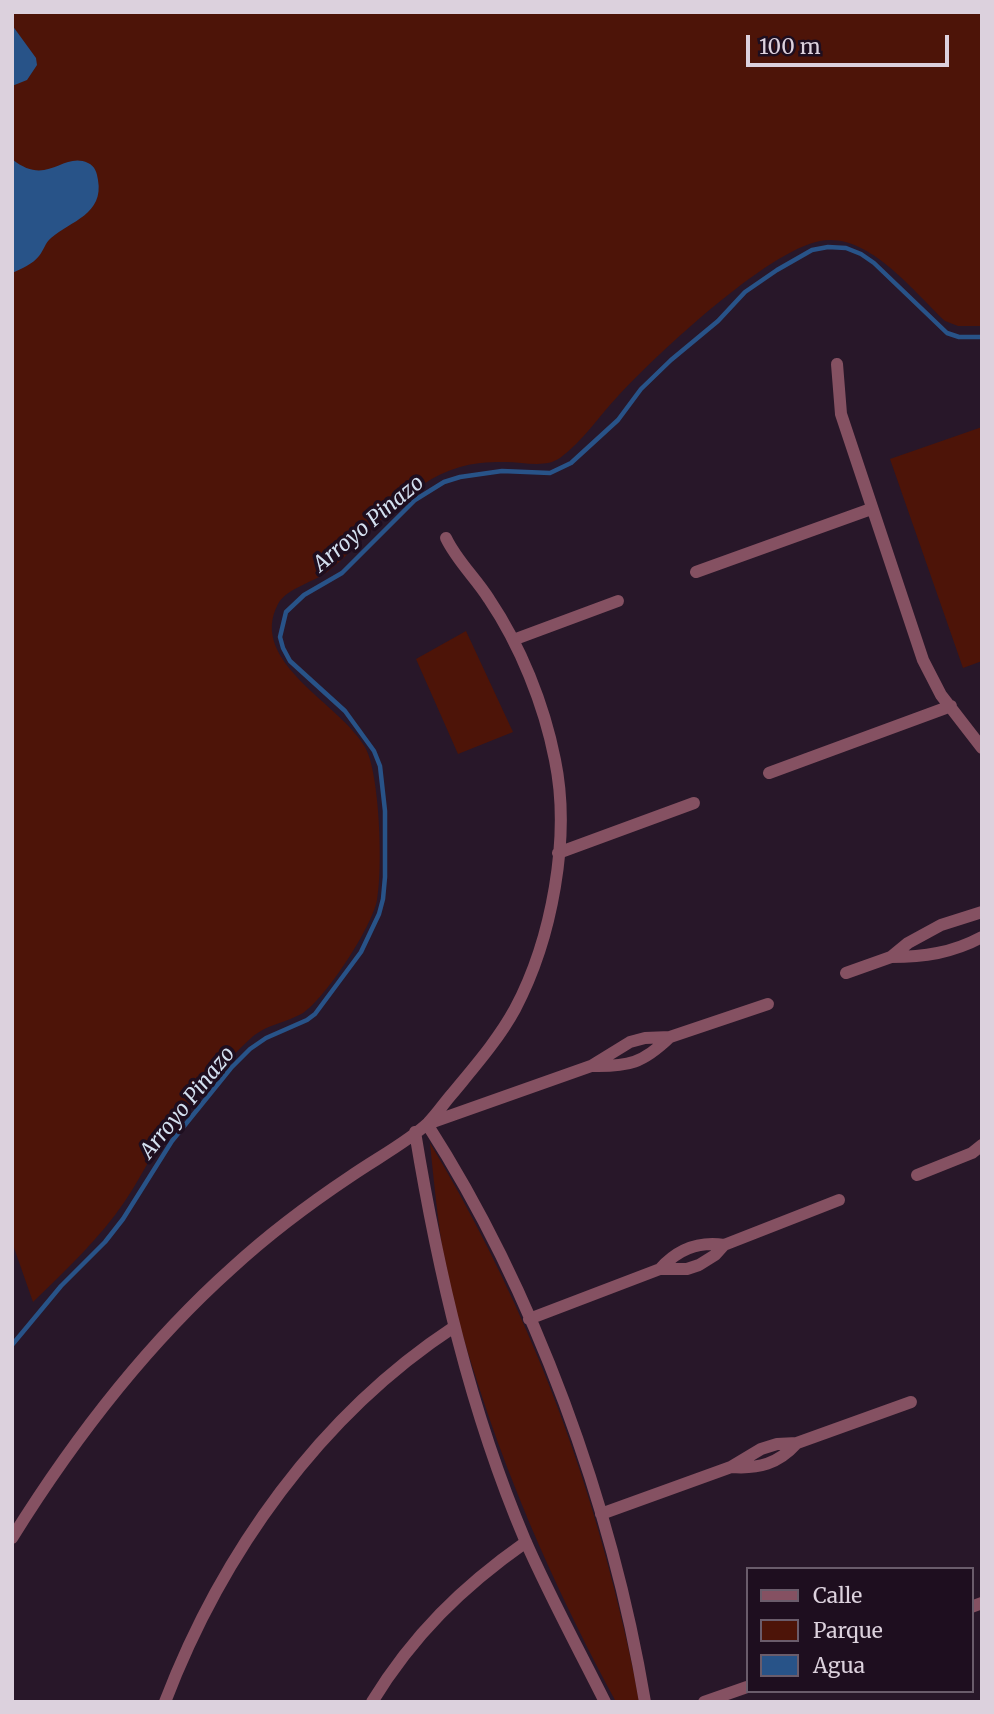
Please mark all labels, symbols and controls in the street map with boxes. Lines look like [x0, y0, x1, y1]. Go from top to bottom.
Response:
scale bar [749, 21, 952, 65]
text: 100 m [759, 33, 821, 60]
water label: Arroyo Pinazo [309, 471, 429, 577]
water label: Arroyo Pinazo [135, 1042, 241, 1164]
legend [746, 1567, 973, 1693]
text: Calle [813, 1582, 862, 1609]
text: Parque [813, 1617, 883, 1644]
text: Agua [813, 1652, 865, 1679]

